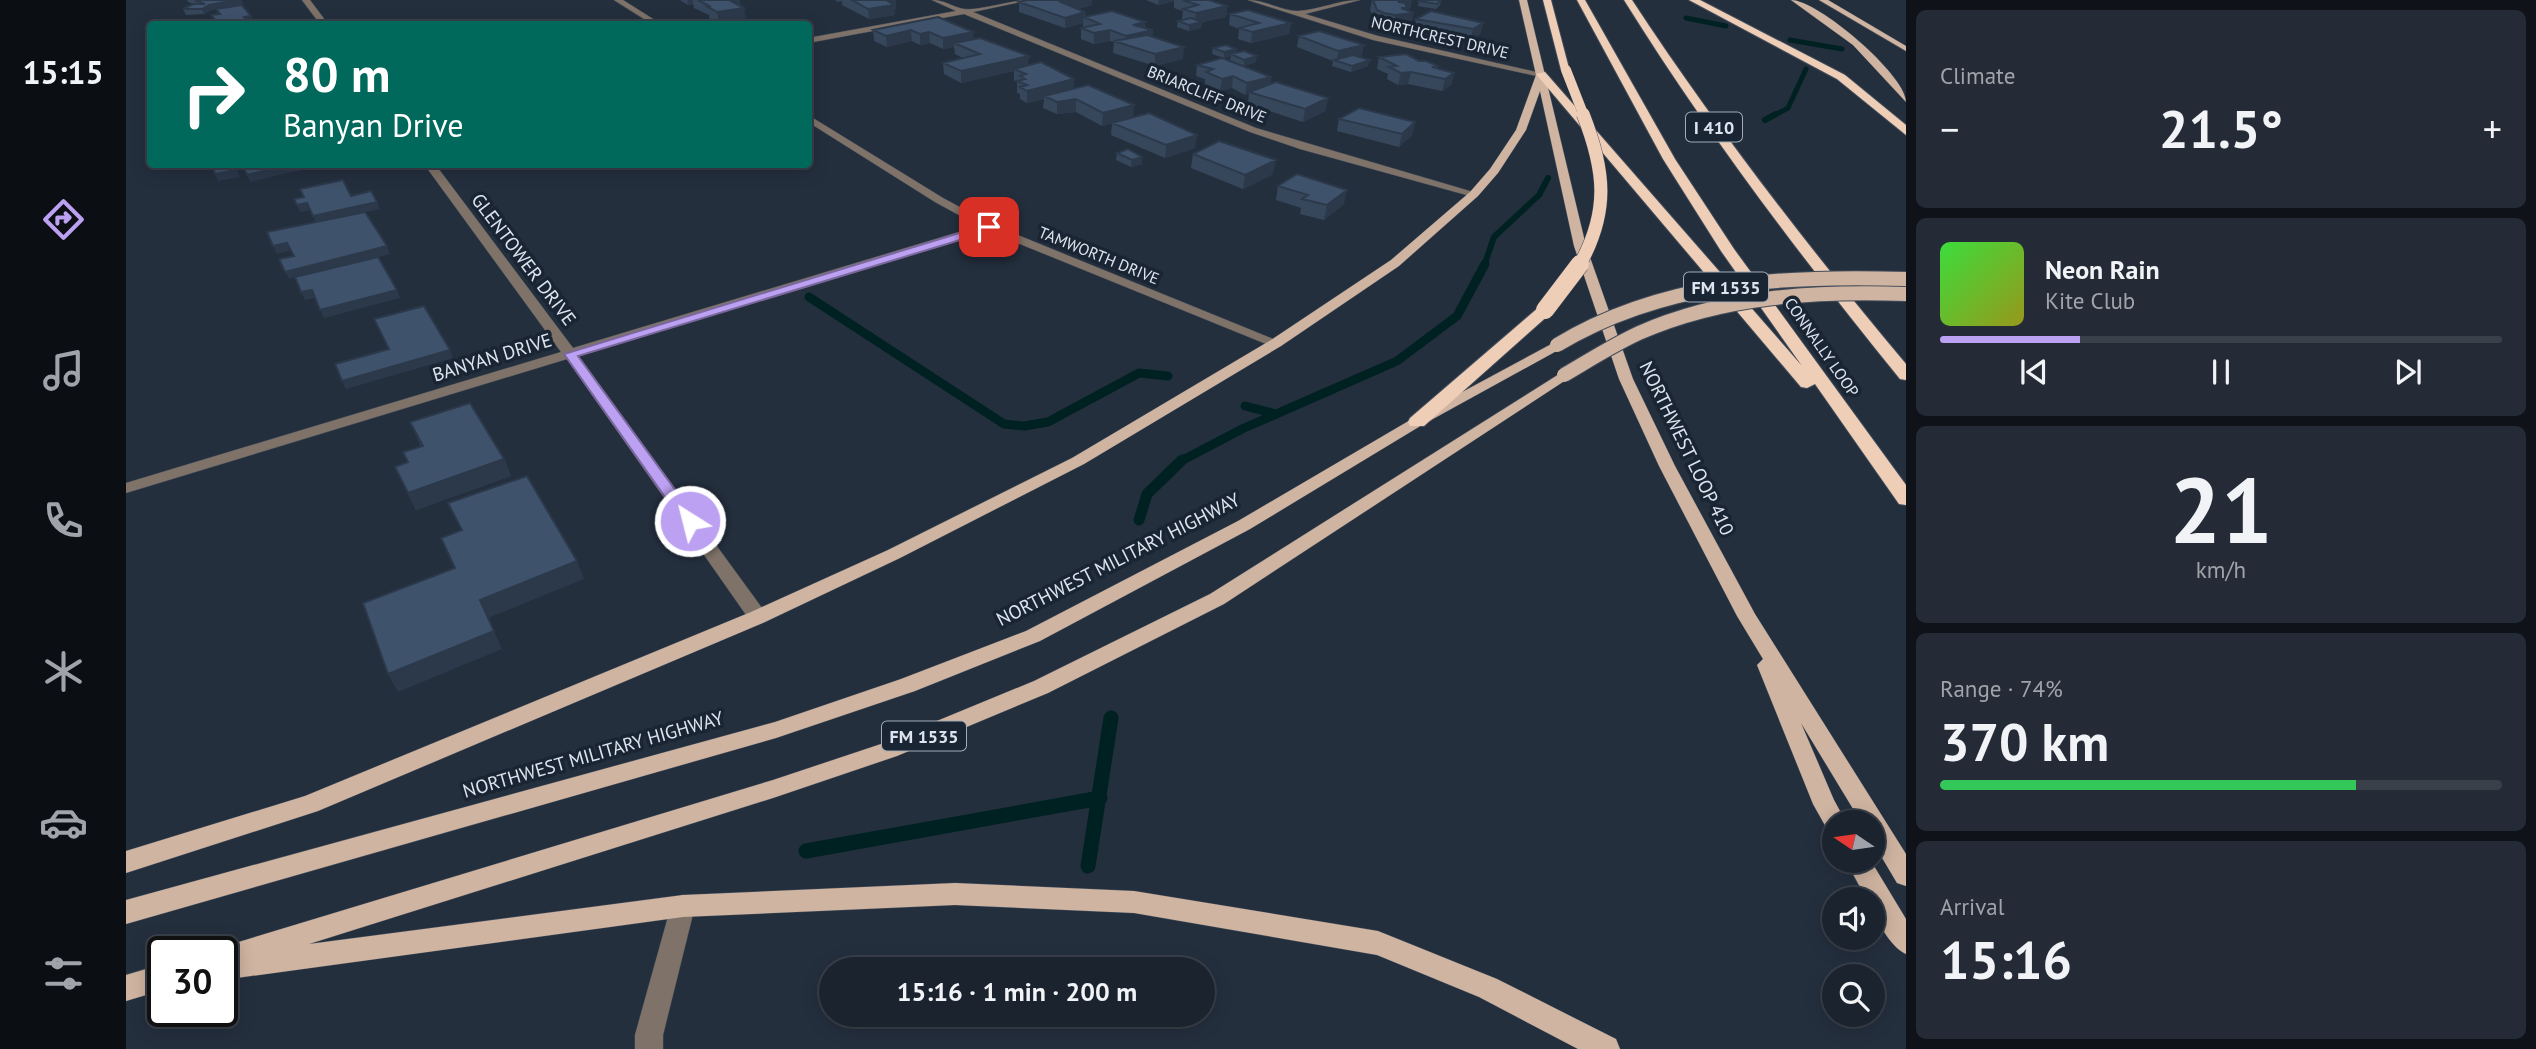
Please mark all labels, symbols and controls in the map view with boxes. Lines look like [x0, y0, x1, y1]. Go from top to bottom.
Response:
street label: NORTHCREST DRIVE [1369, 11, 1511, 63]
text: 80 m [283, 42, 390, 106]
icon: right [168, 49, 259, 140]
text: 15:15 [22, 51, 104, 93]
street label: BRIARCLIFF DRIVE [1144, 61, 1270, 127]
text: Climate [1940, 61, 2015, 90]
text: 21.5° [2159, 95, 2283, 162]
text: Banyan Drive [283, 104, 464, 146]
text: − [1940, 104, 1959, 153]
text: + [2483, 104, 2502, 153]
road number: I 410 [1686, 112, 1742, 142]
street label: GLENTOWER DRIVE [467, 188, 581, 330]
icon: directions [39, 195, 88, 244]
pin [959, 197, 1019, 257]
icon: arrive [970, 208, 1008, 246]
street label: TAMWORTH DRIVE [1036, 222, 1162, 288]
text: Neon Rain [2045, 253, 2160, 286]
road number: FM 1535 [1684, 272, 1768, 302]
text: Kite Club [2045, 286, 2135, 315]
street label: CONNALLY LOOP [1780, 294, 1864, 400]
street label: BANYAN DRIVE [429, 327, 555, 387]
icon: music [39, 346, 88, 395]
icon: previous [2015, 353, 2053, 391]
icon: pause [2202, 353, 2240, 391]
icon: next [2389, 353, 2427, 391]
street label: NORTHWEST LOOP 410 [1634, 357, 1740, 539]
text: 21 [2169, 450, 2273, 568]
position arrow [653, 484, 727, 558]
street label: NORTHWEST MILITARY HIGHWAY [992, 487, 1244, 631]
icon: phone [39, 496, 88, 545]
text: km/h [2196, 555, 2246, 584]
icon: climate [39, 647, 88, 696]
text: Range · 74% [1940, 674, 2063, 703]
street label: NORTHWEST MILITARY HIGHWAY [460, 705, 726, 803]
text: 370 km [1940, 708, 2109, 775]
road number: FM 1535 [882, 722, 966, 750]
icon: car [39, 798, 88, 847]
north arrow [1822, 810, 1885, 873]
map controls [1822, 810, 1885, 1027]
button: sound [1822, 887, 1885, 950]
text: Arrival [1940, 892, 2004, 921]
text: 15:16 [1940, 926, 2072, 993]
speed limit sign: 30 [147, 936, 238, 1027]
icon: filters [39, 949, 88, 998]
button: search [1822, 964, 1885, 1027]
text: 15:16 · 1 min · 200 m [897, 975, 1137, 1008]

